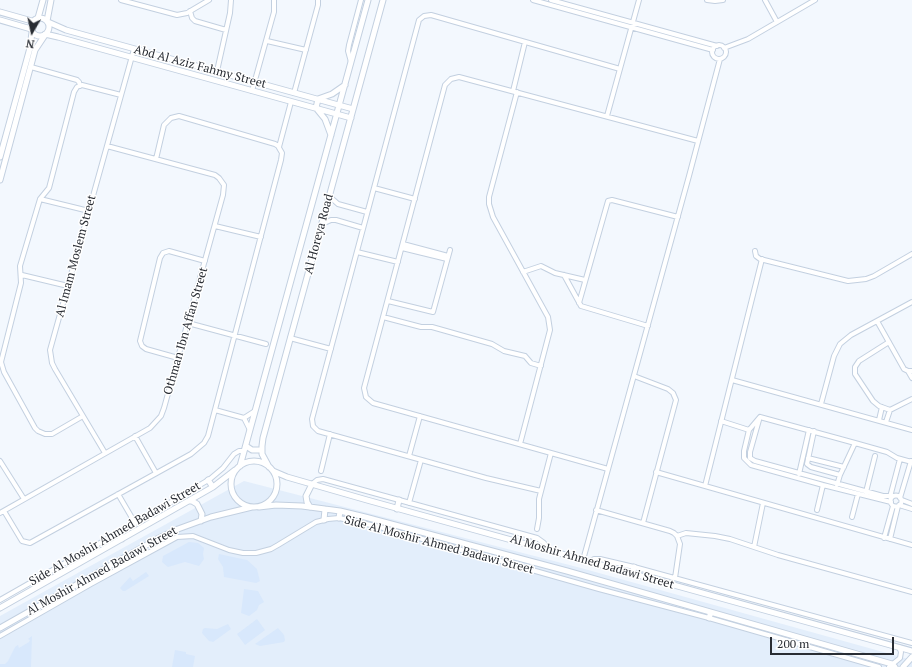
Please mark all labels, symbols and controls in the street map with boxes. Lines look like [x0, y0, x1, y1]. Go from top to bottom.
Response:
north arrow [12, 12, 52, 52]
text: N [25, 36, 35, 51]
street label: Abd Al Aziz Fahmy Street [132, 42, 268, 92]
street label: Al Horeya Road [301, 192, 337, 276]
street label: Al Imam Moslem Street [53, 193, 99, 319]
street label: Othman Ibn Affan Street [161, 265, 211, 397]
street label: Side Al Moshir Ahmed Badawi Street [27, 479, 203, 589]
street label: Side Al Moshir Ahmed Badawi Street [343, 513, 535, 577]
street label: Al Moshir Ahmed Badawi Street [24, 524, 180, 618]
street label: Al Moshir Ahmed Badawi Street [508, 532, 676, 592]
scale bar [772, 629, 896, 655]
text: 200 m [777, 636, 809, 651]

